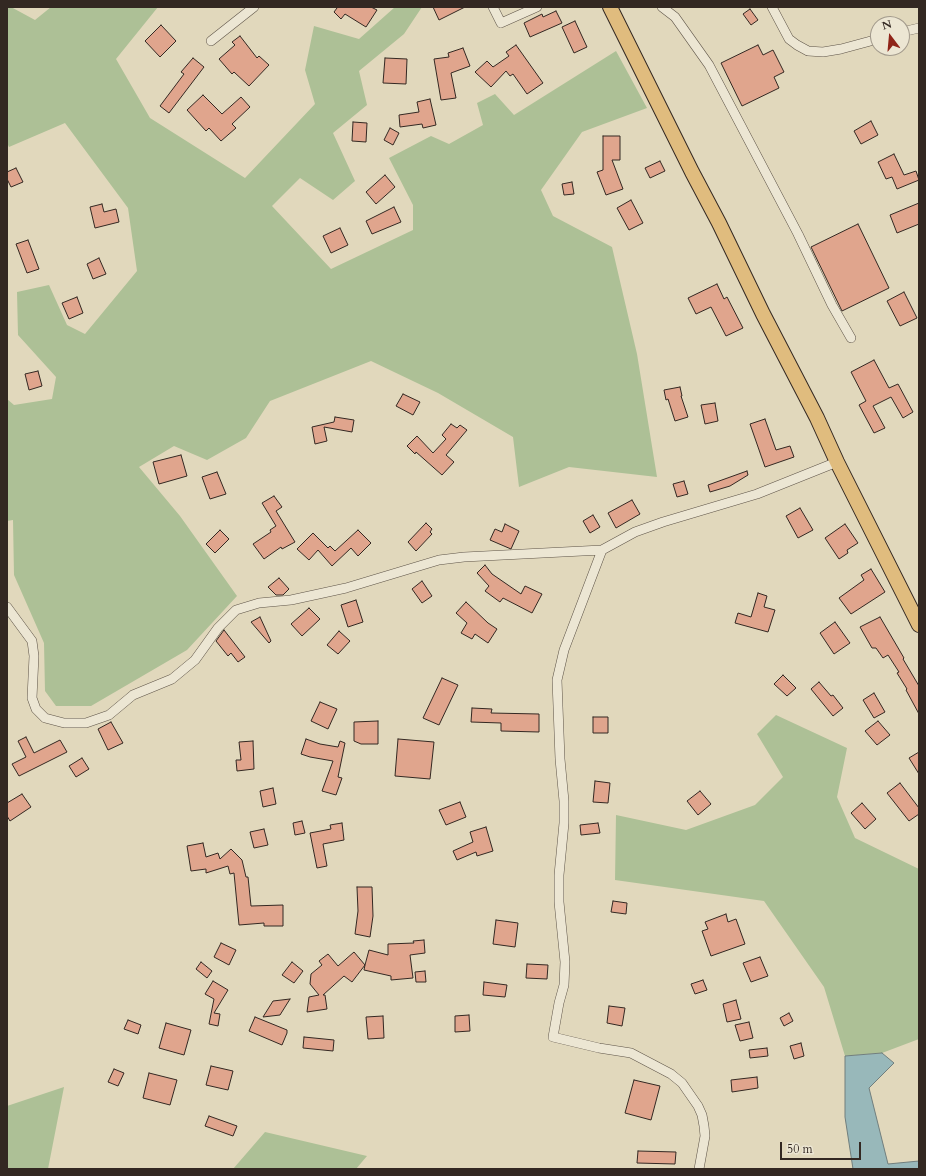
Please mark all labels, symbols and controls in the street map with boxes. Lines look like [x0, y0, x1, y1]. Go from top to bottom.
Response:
north arrow [870, 16, 910, 56]
text: N [880, 16, 893, 33]
scale bar [782, 1134, 863, 1160]
text: 50 m [787, 1141, 813, 1157]

